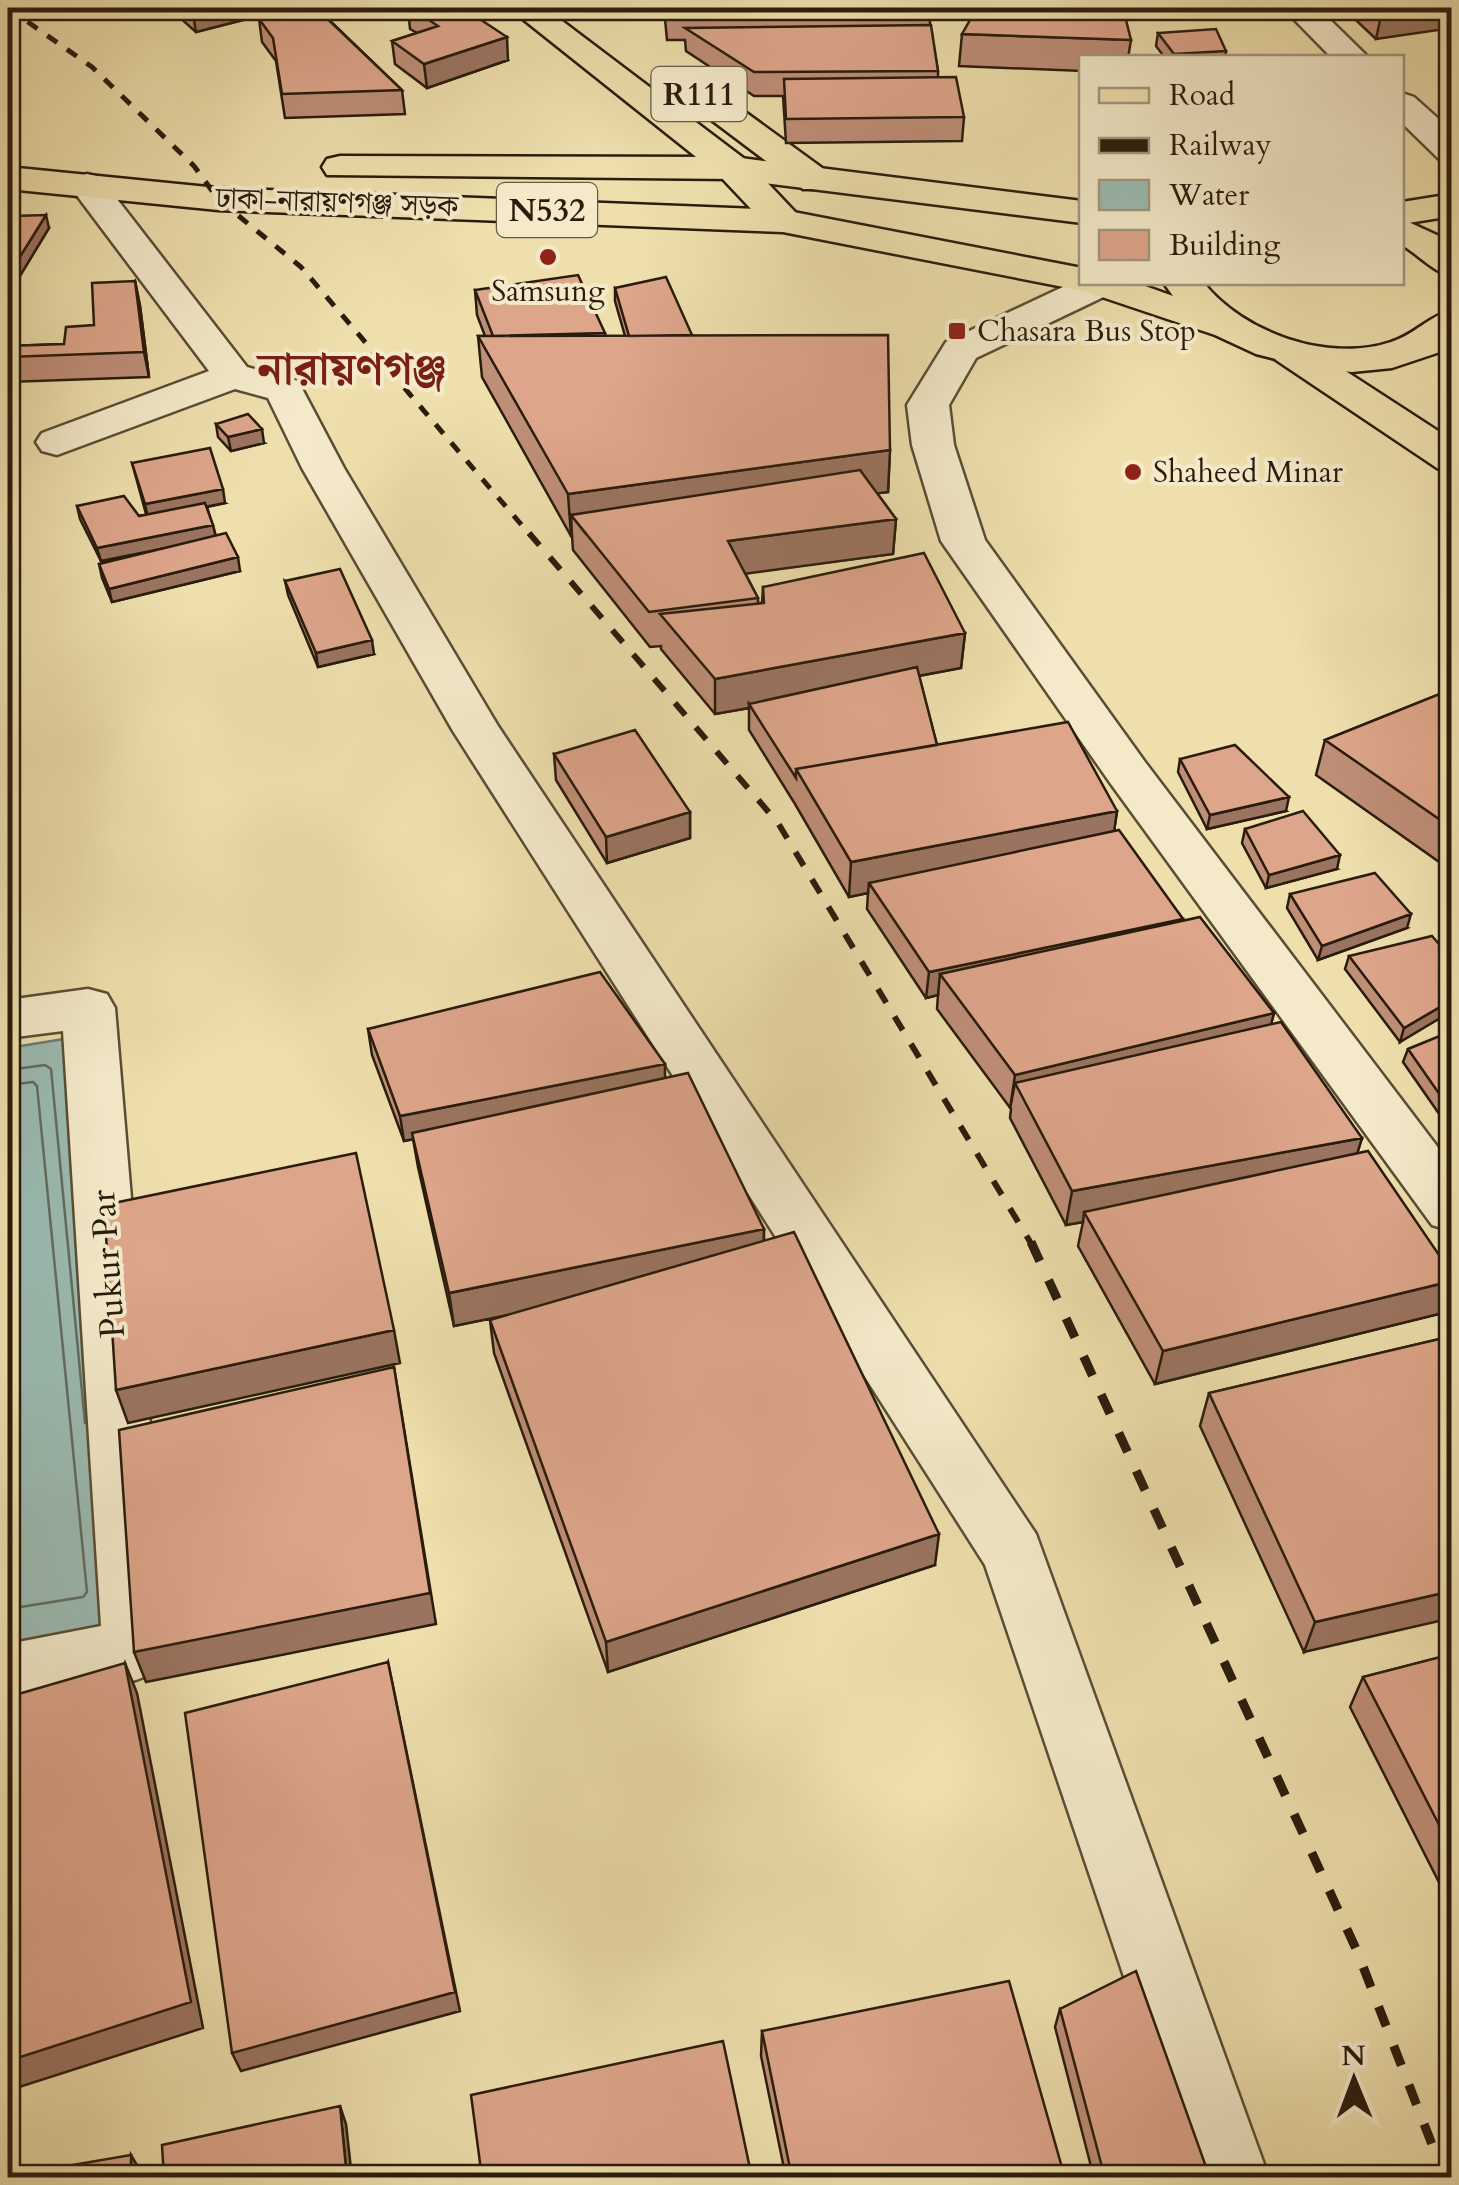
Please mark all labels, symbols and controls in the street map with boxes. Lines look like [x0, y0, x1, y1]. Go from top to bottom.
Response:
legend [1079, 55, 1404, 285]
road number: R111 [652, 67, 746, 121]
text: Road [1169, 75, 1235, 116]
text: Railway [1169, 125, 1272, 166]
text: Water [1168, 175, 1249, 216]
street label: ঢাকা-নারায়ণগঞ্জ সড়ক [214, 178, 460, 227]
road number: N532 [497, 183, 597, 237]
text: Building [1169, 225, 1280, 266]
marker: Samsung [537, 246, 559, 268]
place label: Samsung [491, 271, 605, 312]
place label: Chasara Bus Stop [977, 311, 1196, 352]
marker: Chasara Bus Stop [946, 320, 968, 342]
district label: নারায়ণগঞ্জ [255, 339, 447, 400]
place label: Shaheed Minar [1153, 452, 1343, 493]
marker: Shaheed Minar [1122, 461, 1144, 483]
street label: Pukur Par [79, 1188, 137, 1340]
north arrow [1304, 2030, 1404, 2130]
text: N [1341, 2037, 1366, 2075]

